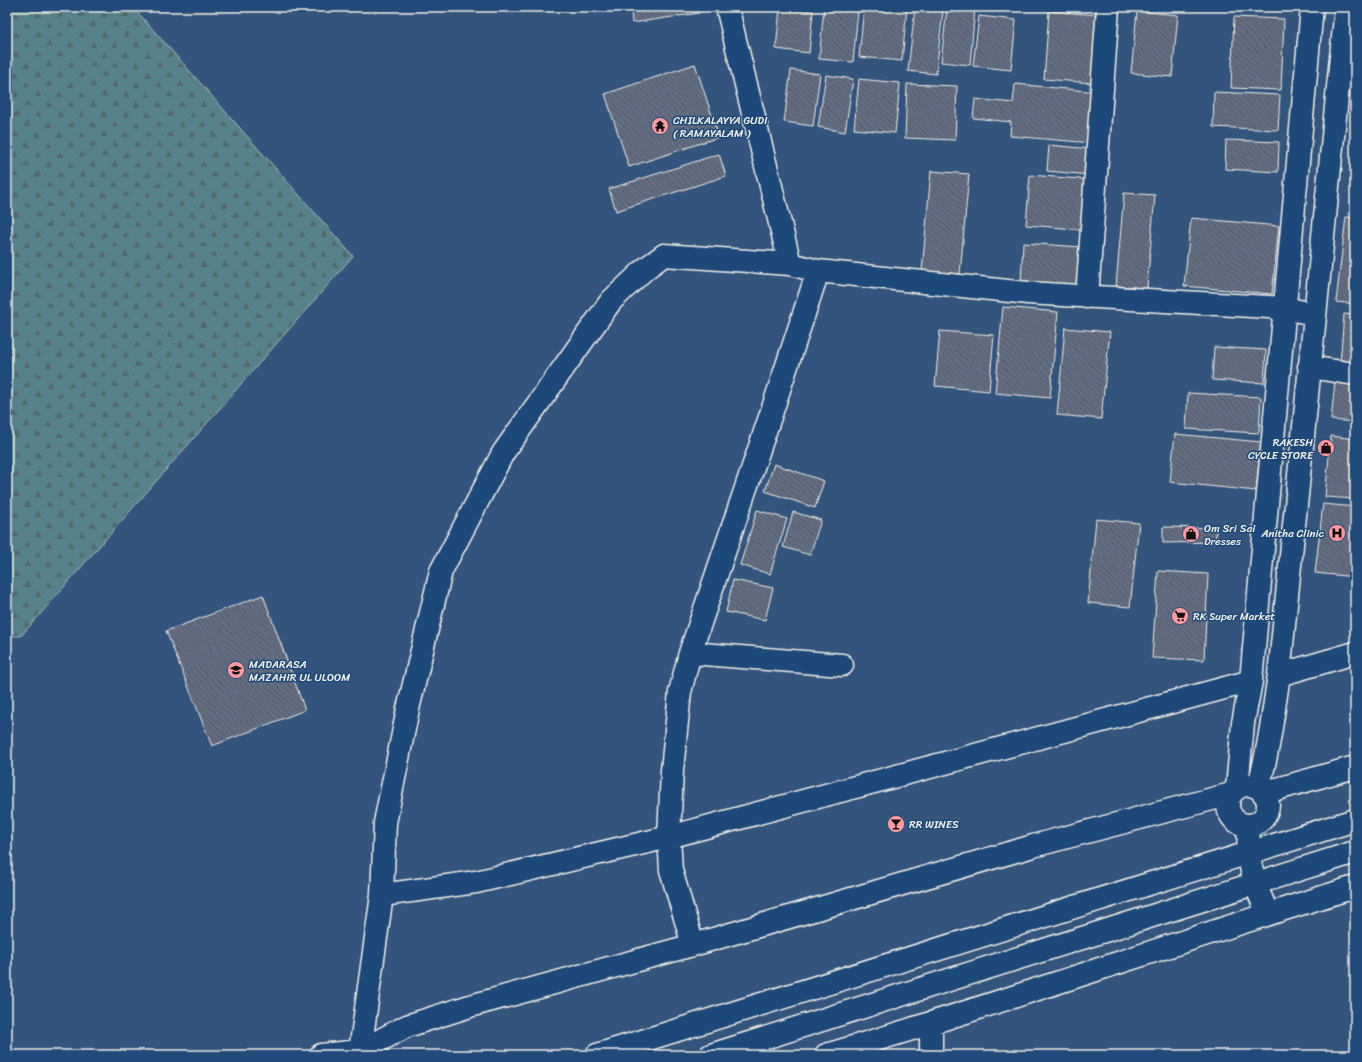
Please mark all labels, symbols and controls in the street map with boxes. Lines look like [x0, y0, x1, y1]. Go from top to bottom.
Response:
place label: CHILKALAYYA GUDI ( RAMAYALAM ) [673, 111, 768, 143]
temple icon: CHILKALAYYA GUDI ( RAMAYALAM ) [650, 116, 670, 136]
place label: RAKESH CYCLE STORE [1248, 433, 1314, 465]
shop icon: RAKESH CYCLE STORE [1316, 438, 1336, 458]
place label: Om Sri Sai Dresses [1204, 519, 1256, 551]
hospital icon: Anitha Clinic [1327, 523, 1347, 543]
shop icon: Om Sri Sai Dresses [1181, 524, 1201, 544]
place label: Anitha Clinic [1260, 524, 1325, 543]
supermarket icon: RK Super Market [1170, 606, 1190, 626]
place label: RK Super Market [1193, 607, 1275, 626]
place label: MADARASA MAZAHIR UL ULOOM [249, 655, 350, 687]
school or university icon: MADARASA MAZAHIR UL ULOOM [226, 660, 246, 680]
bar icon: RR WINES [886, 814, 906, 834]
place label: RR WINES [909, 815, 959, 834]

